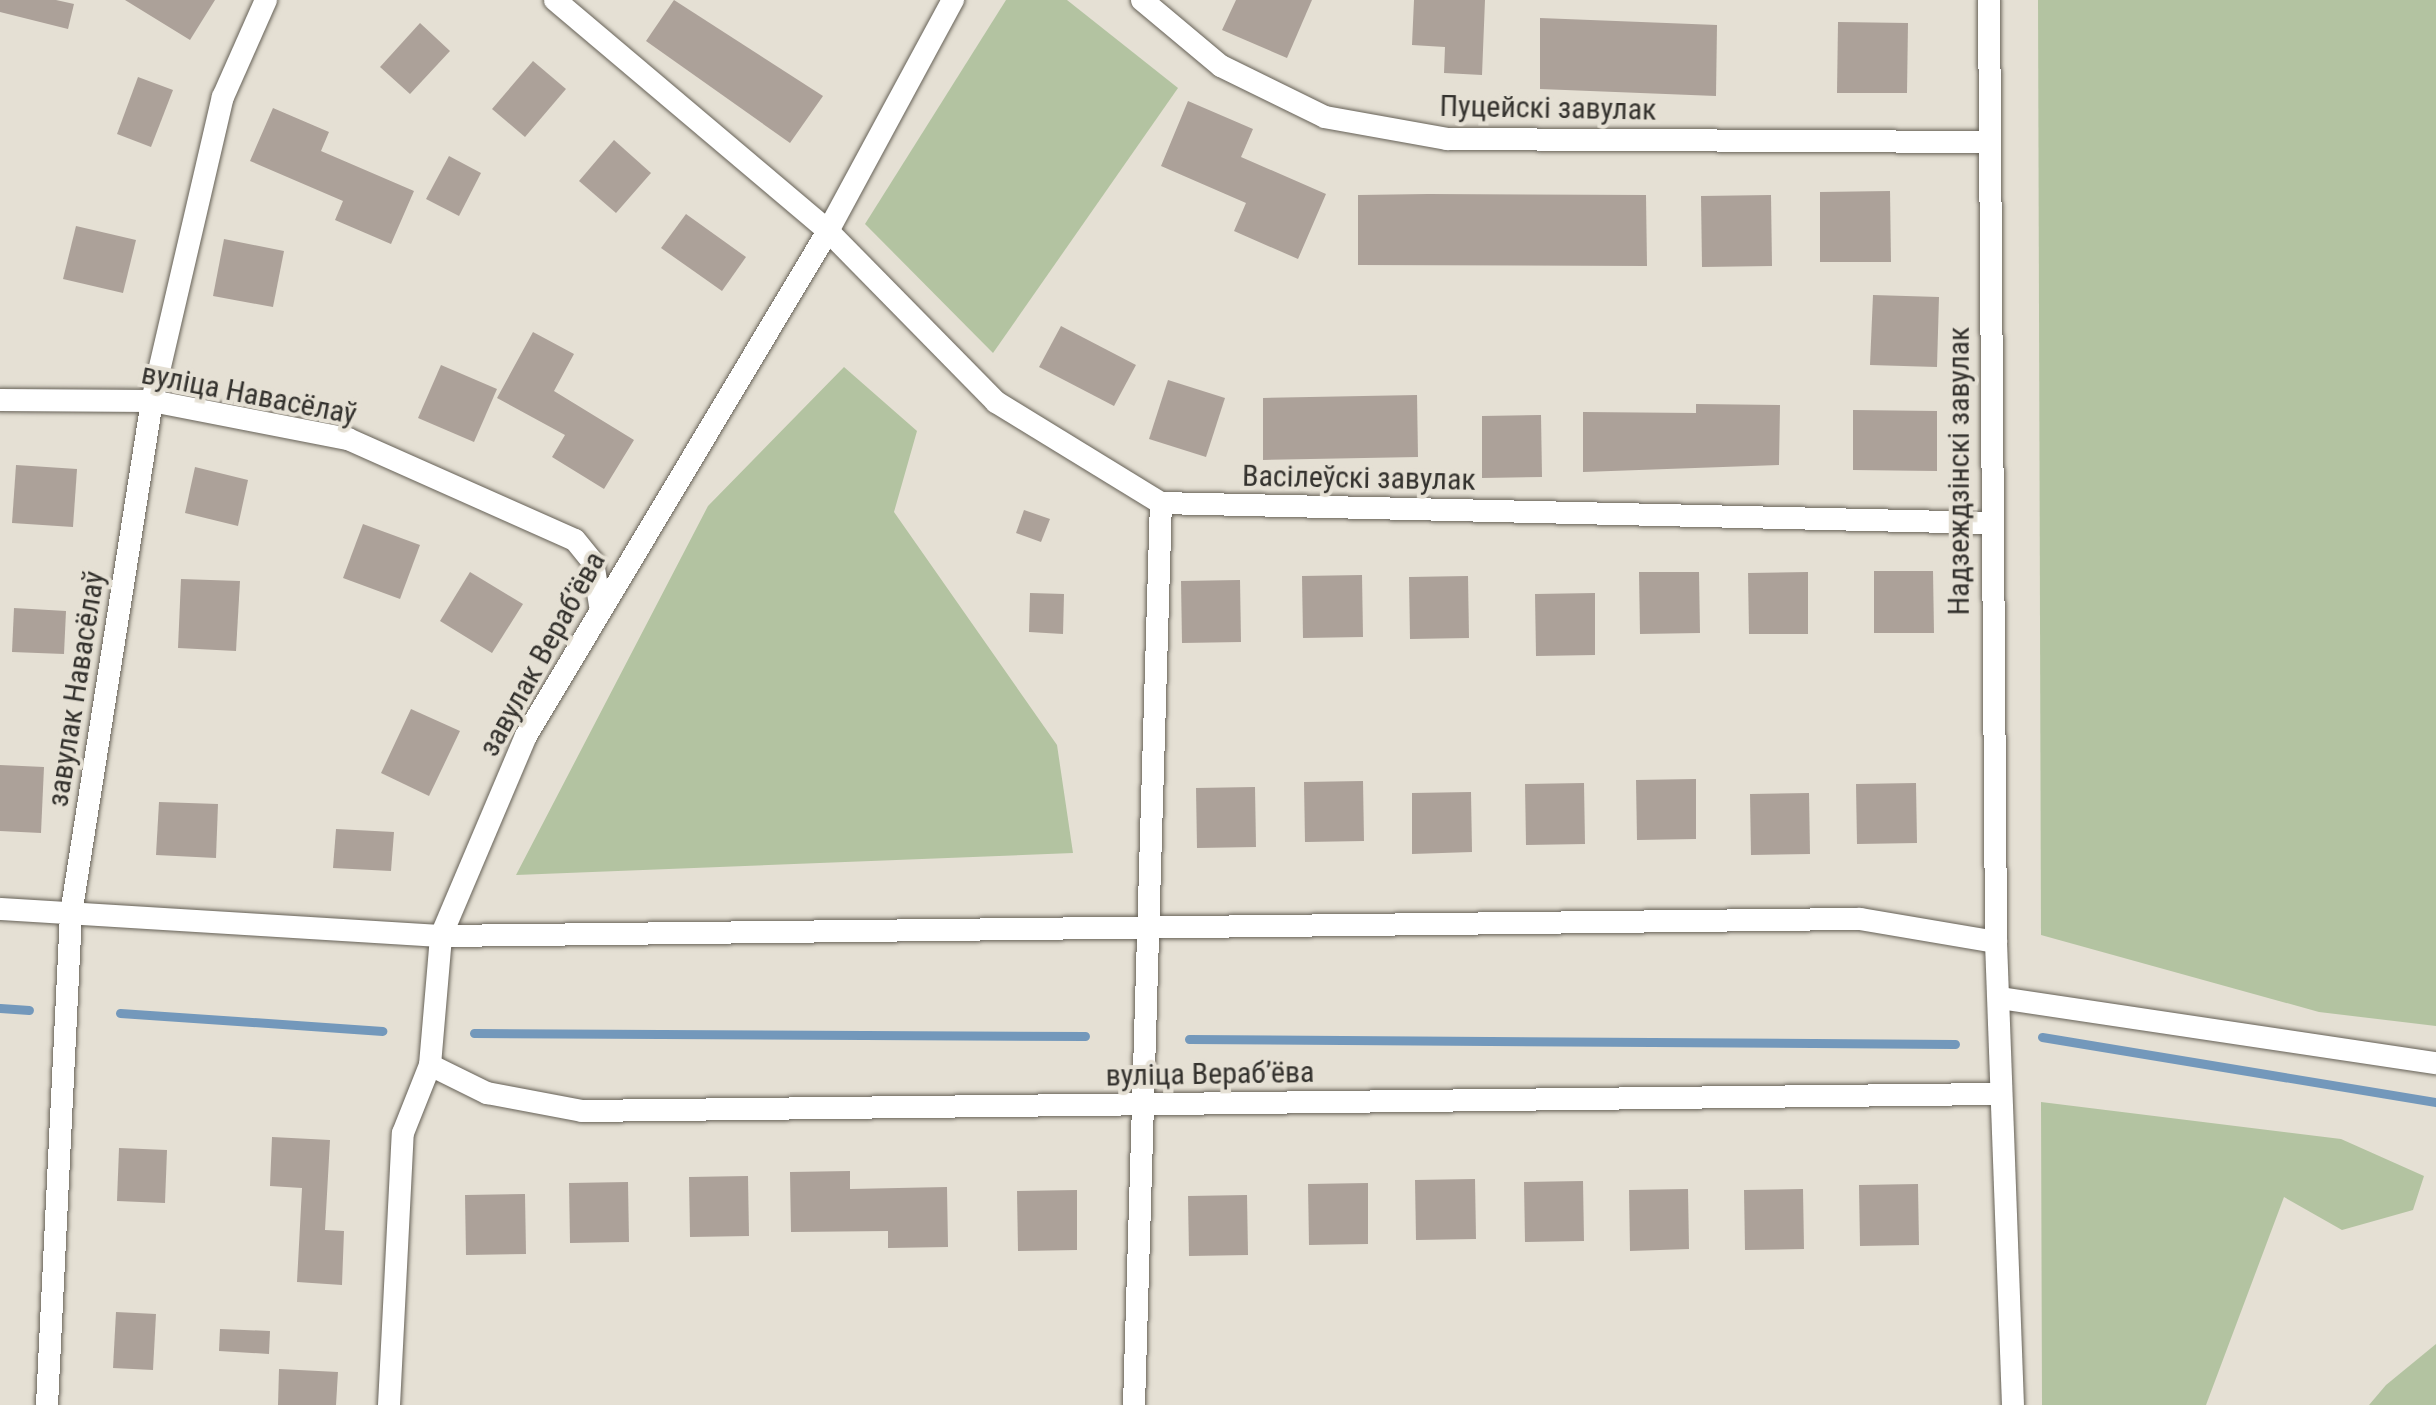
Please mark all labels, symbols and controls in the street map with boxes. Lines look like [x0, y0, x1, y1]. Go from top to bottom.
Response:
street label: Пуцейскі завулак [1439, 88, 1657, 128]
street label: Надзеждзінскі завулак [1941, 327, 1977, 615]
street label: вуліца Навасёлаў [138, 356, 360, 432]
street label: Васілеўскі завулак [1242, 458, 1476, 498]
street label: завулак Верабʼёва [471, 545, 613, 763]
street label: завулак Навасёлаў [40, 569, 112, 809]
street label: вуліца Верабʼёва [1105, 1054, 1315, 1094]

